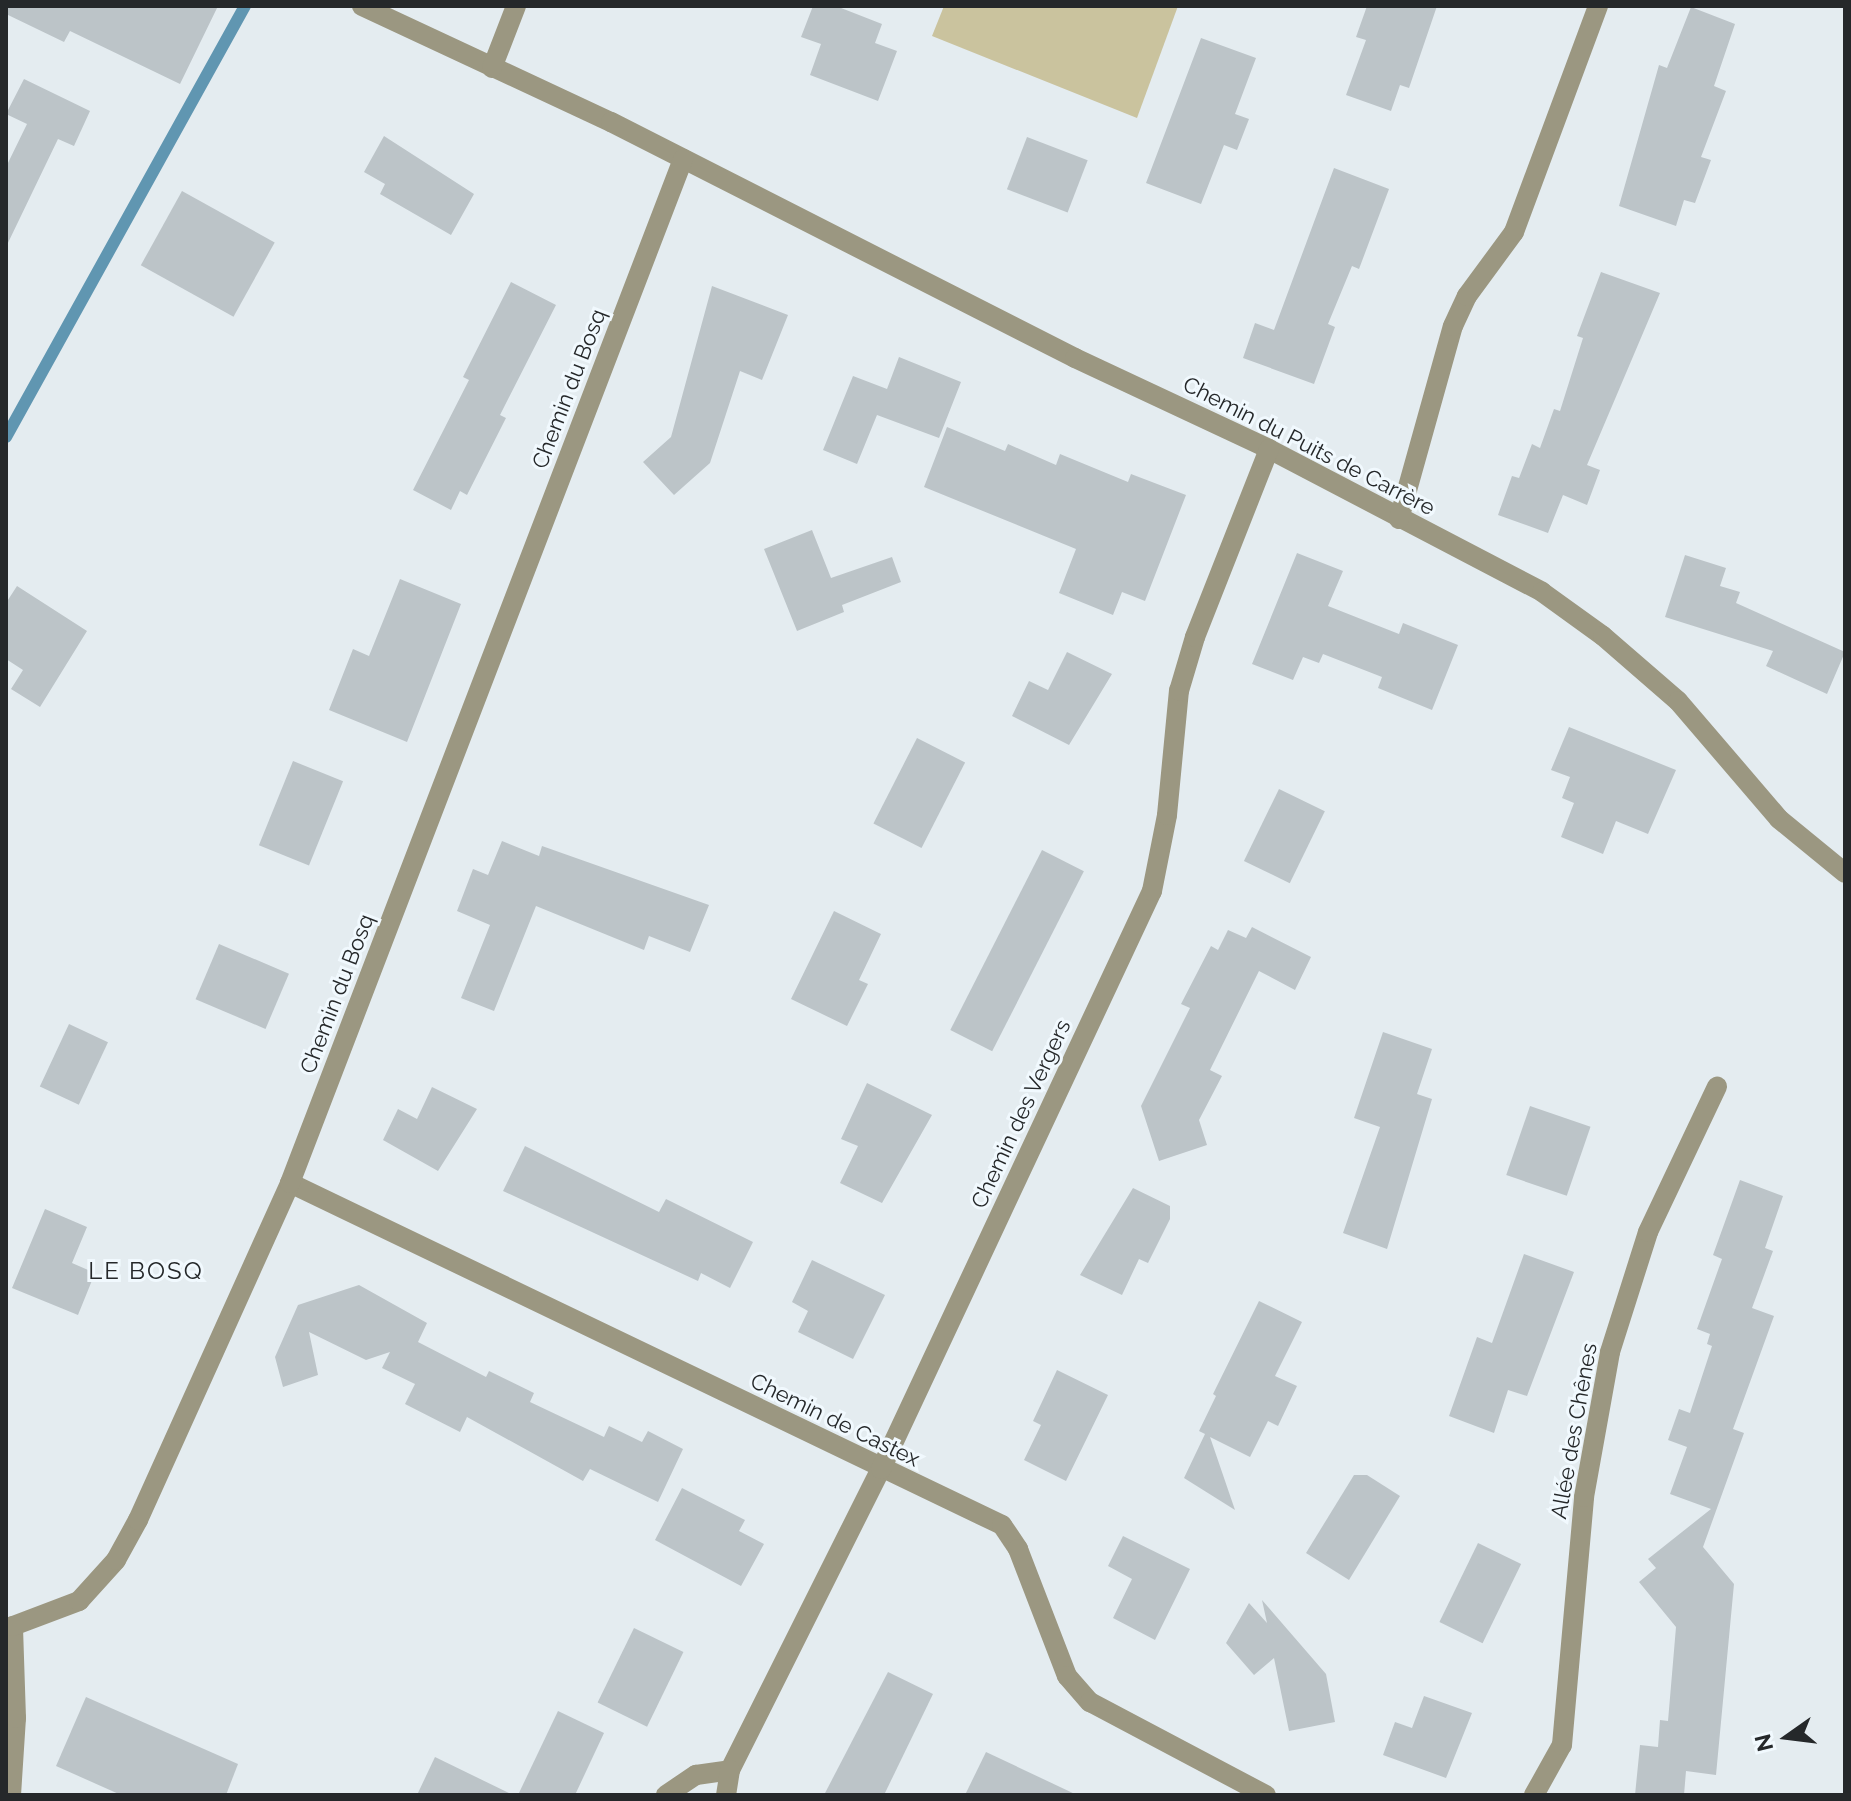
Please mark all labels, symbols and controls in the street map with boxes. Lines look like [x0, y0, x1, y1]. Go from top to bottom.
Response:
street label: Chemin du Bosq [526, 306, 612, 472]
street label: Chemin du Puits de Carrère [1179, 371, 1439, 521]
street label: Chemin du Bosq [294, 911, 380, 1077]
street label: Chemin des Vergers [966, 1015, 1076, 1213]
district label: LE BOSQ [88, 1257, 204, 1285]
street label: Allée des Chênes [1546, 1341, 1602, 1521]
street label: Chemin de Castex [746, 1368, 924, 1472]
north arrow [1747, 1697, 1827, 1777]
text: N [1749, 1732, 1778, 1754]

